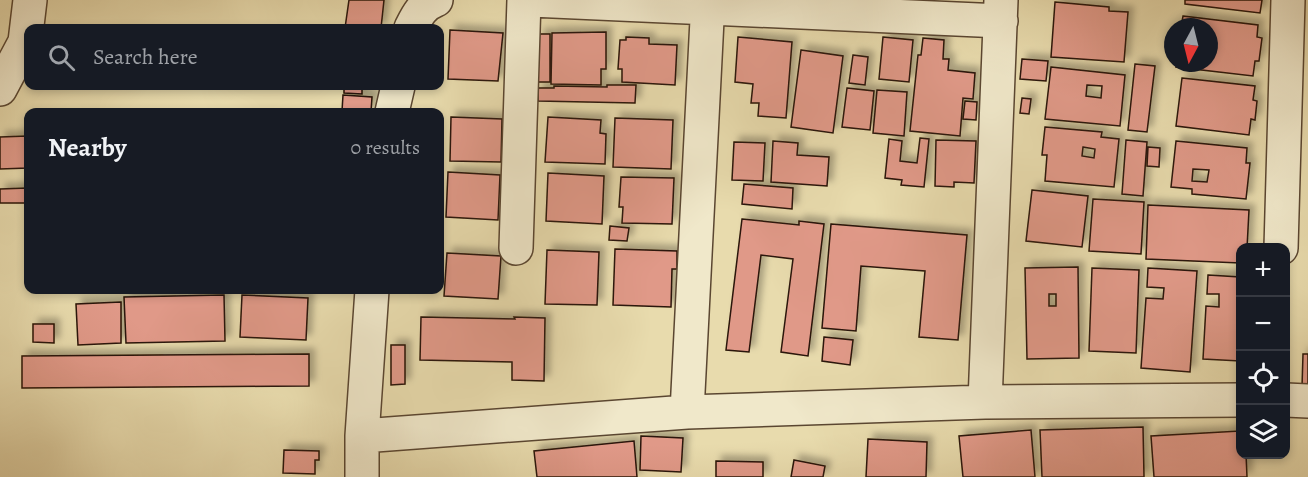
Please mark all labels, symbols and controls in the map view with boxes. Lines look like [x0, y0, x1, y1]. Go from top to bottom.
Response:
north arrow [1164, 18, 1218, 72]
search box [24, 24, 444, 90]
icon: search [45, 41, 78, 74]
text: Search here [93, 42, 198, 72]
text: Nearby [48, 130, 127, 165]
text: 0 results [351, 134, 420, 161]
map controls [1236, 243, 1290, 459]
button: + [1236, 243, 1290, 297]
button: − [1236, 297, 1290, 351]
button: locate [1236, 351, 1290, 405]
button: layers [1236, 405, 1290, 459]

